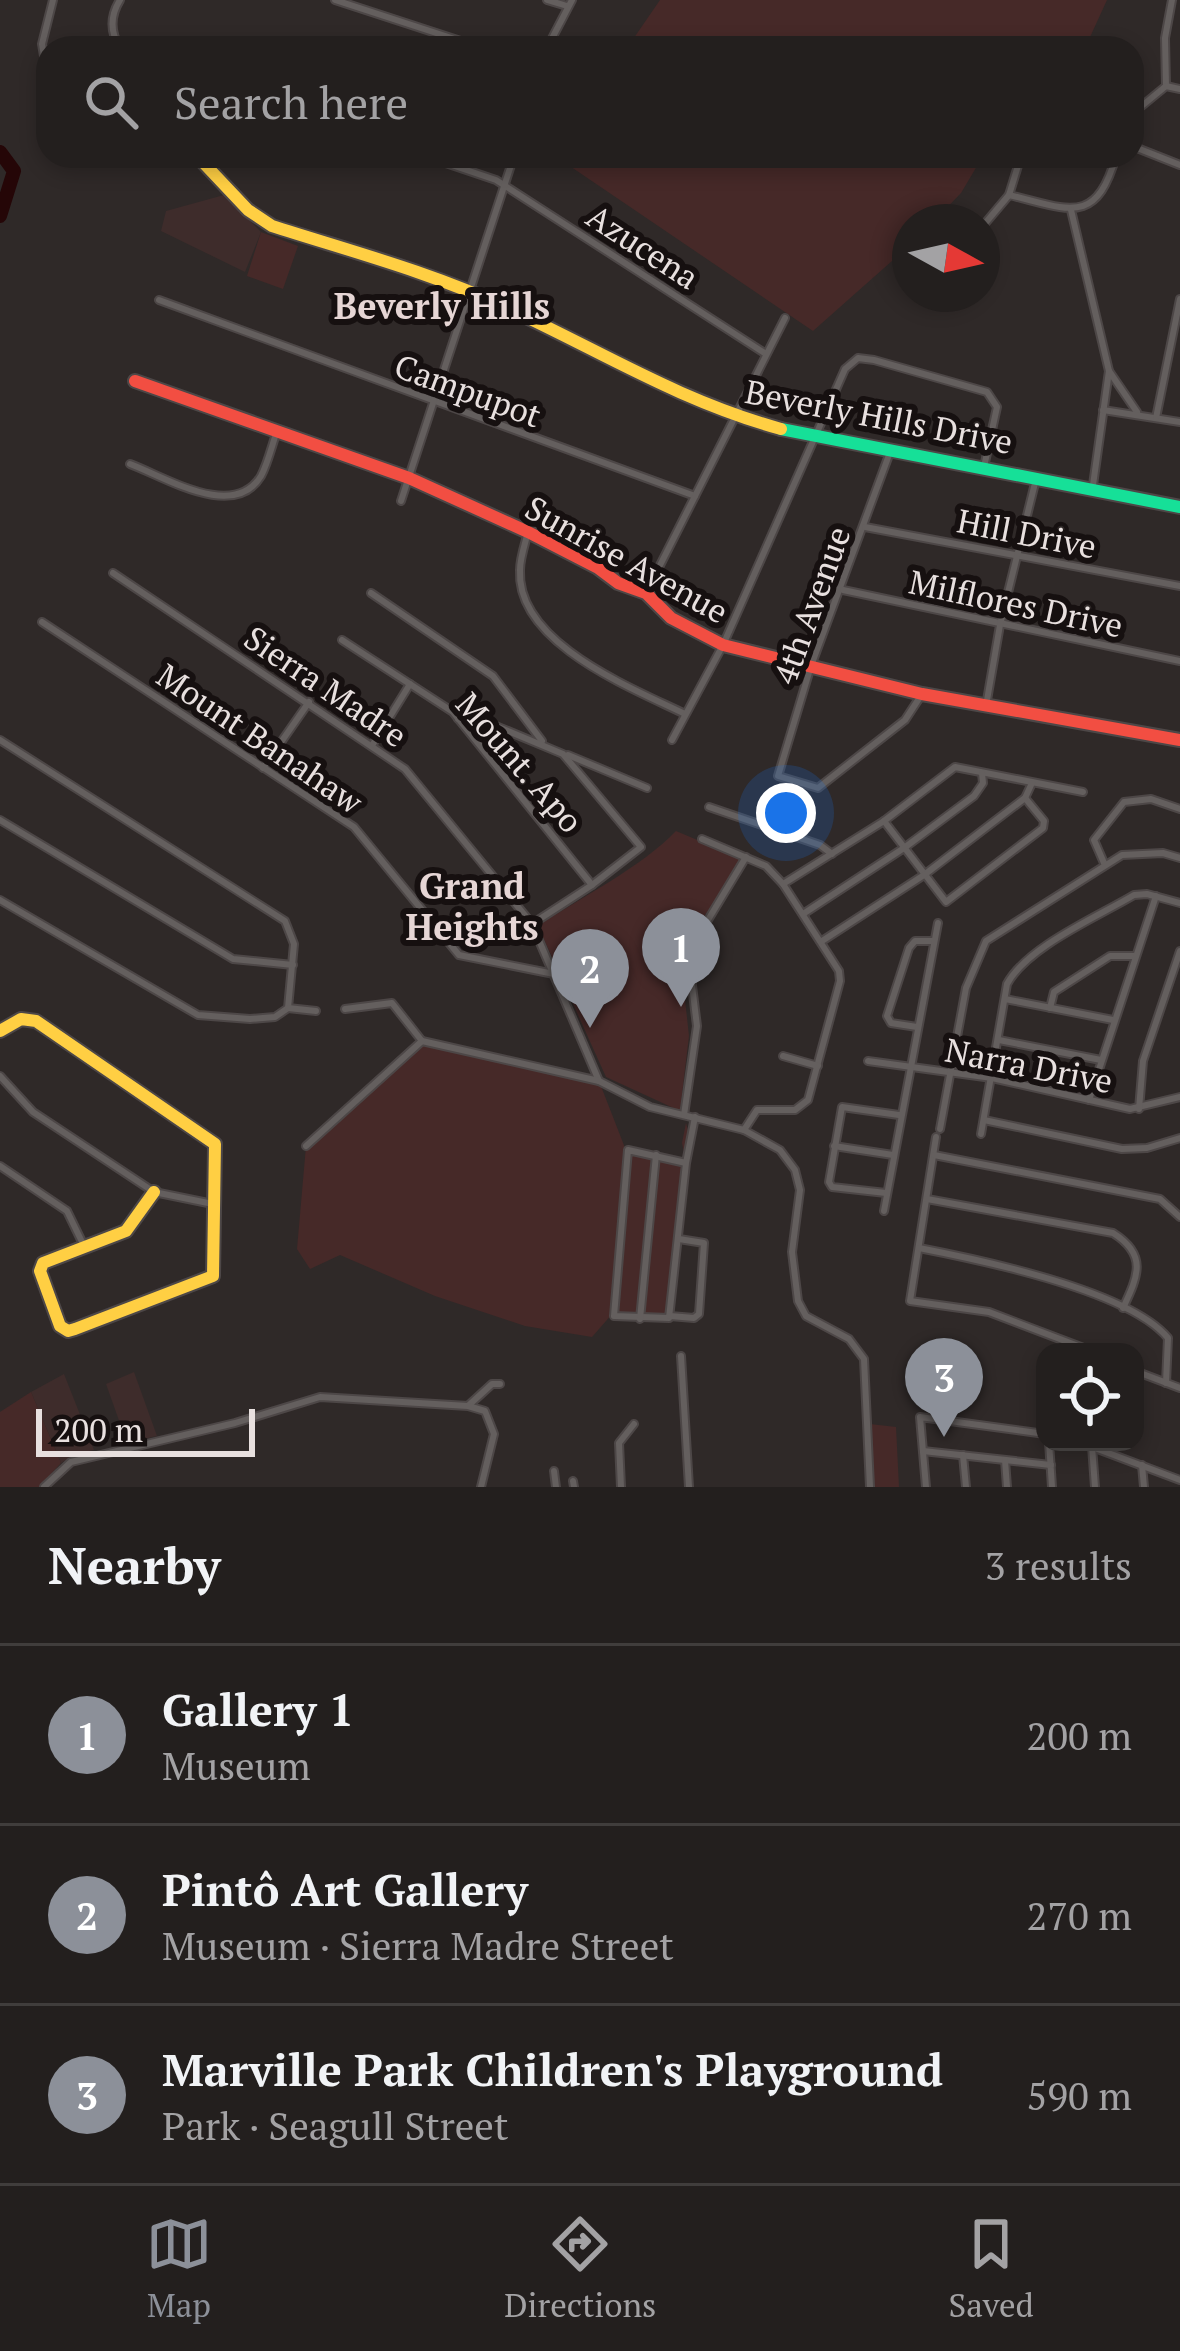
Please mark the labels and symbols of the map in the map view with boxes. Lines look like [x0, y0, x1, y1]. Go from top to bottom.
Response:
street label: Azucena [579, 194, 707, 298]
north arrow [892, 204, 1000, 312]
district label: Beverly Hills [334, 282, 550, 329]
street label: Campupot [389, 344, 547, 436]
street label: Beverly Hills Drive [742, 369, 1016, 463]
street label: Sunrise Avenue [518, 486, 736, 632]
street label: Hill Drive [954, 498, 1100, 568]
street label: 4th Avenue [763, 520, 859, 690]
street label: Milflores Drive [905, 559, 1127, 647]
street label: Sierra Madre [236, 616, 416, 756]
street label: Mount Banahaw [149, 653, 372, 823]
street label: Mount. Apo [447, 683, 593, 841]
your location [756, 783, 816, 843]
district label: Grand Heights [406, 862, 538, 950]
pin: 1 [642, 908, 720, 1007]
pin: 2 [551, 929, 629, 1028]
street label: Narra Drive [942, 1028, 1116, 1102]
pin: 3 [905, 1338, 983, 1437]
scale bar [36, 1403, 255, 1456]

